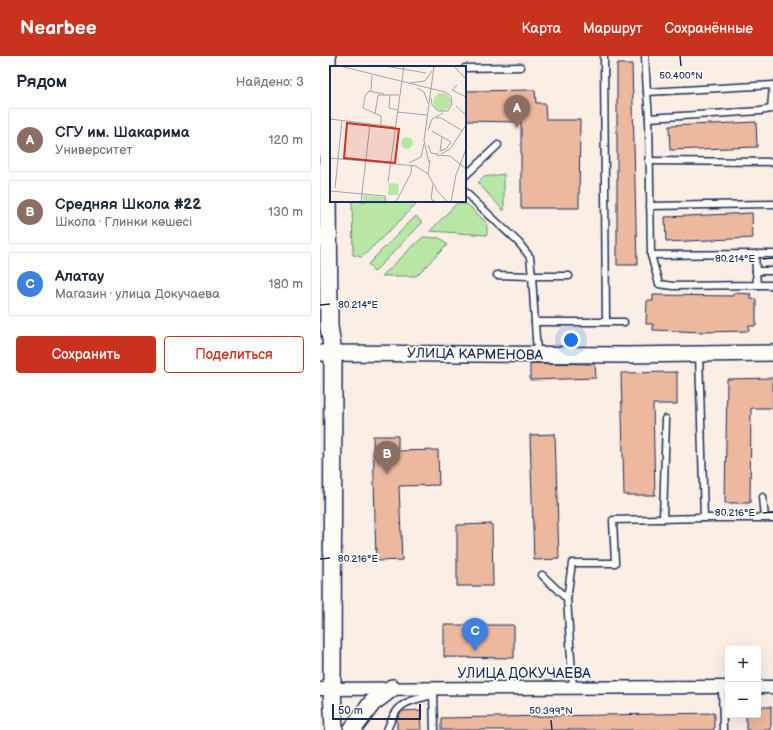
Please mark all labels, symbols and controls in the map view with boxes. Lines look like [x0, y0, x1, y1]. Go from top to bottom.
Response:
text: Nearbee [20, 17, 97, 40]
text: Карта [522, 20, 561, 37]
text: Маршрут [583, 20, 643, 37]
text: Сохранённые [665, 20, 753, 37]
inset map [330, 66, 466, 202]
text: 50.400°N [659, 70, 703, 82]
text: Рядом [16, 72, 67, 92]
text: Найдено: 3 [236, 74, 304, 90]
pin: A [504, 95, 530, 128]
text: СГУ им. Шакарима [55, 123, 189, 142]
text: A [26, 132, 34, 148]
text: 120 m [268, 132, 303, 148]
text: Университет [55, 142, 132, 158]
text: Средняя Школа #22 [55, 195, 201, 214]
text: B [25, 204, 35, 220]
text: 130 m [268, 204, 303, 220]
text: Школа · Глинки көшесі [55, 214, 192, 230]
text: 80.214°E [715, 253, 755, 265]
text: Алатау [55, 267, 104, 286]
text: C [25, 276, 35, 292]
text: 180 m [268, 276, 303, 292]
text: Магазин · улица Докучаева [55, 286, 220, 302]
text: 80.214°E [338, 299, 378, 311]
your location [561, 330, 581, 350]
button: Сохранить [16, 336, 156, 373]
button: Поделиться [164, 336, 304, 373]
street label: УЛИЦА КАРМЕНОВА [407, 344, 544, 364]
pin: B [374, 441, 400, 474]
text: 80.216°E [715, 507, 756, 519]
text: 80.216°E [338, 553, 379, 565]
pin: C [462, 618, 488, 651]
map controls [725, 646, 761, 718]
button: + [725, 646, 761, 682]
street label: УЛИЦА ДОКУЧАЕВА [457, 665, 591, 682]
button: − [725, 682, 761, 718]
scale bar [332, 702, 421, 721]
text: 50 m [338, 704, 363, 717]
text: 50.399°N [529, 705, 573, 717]

